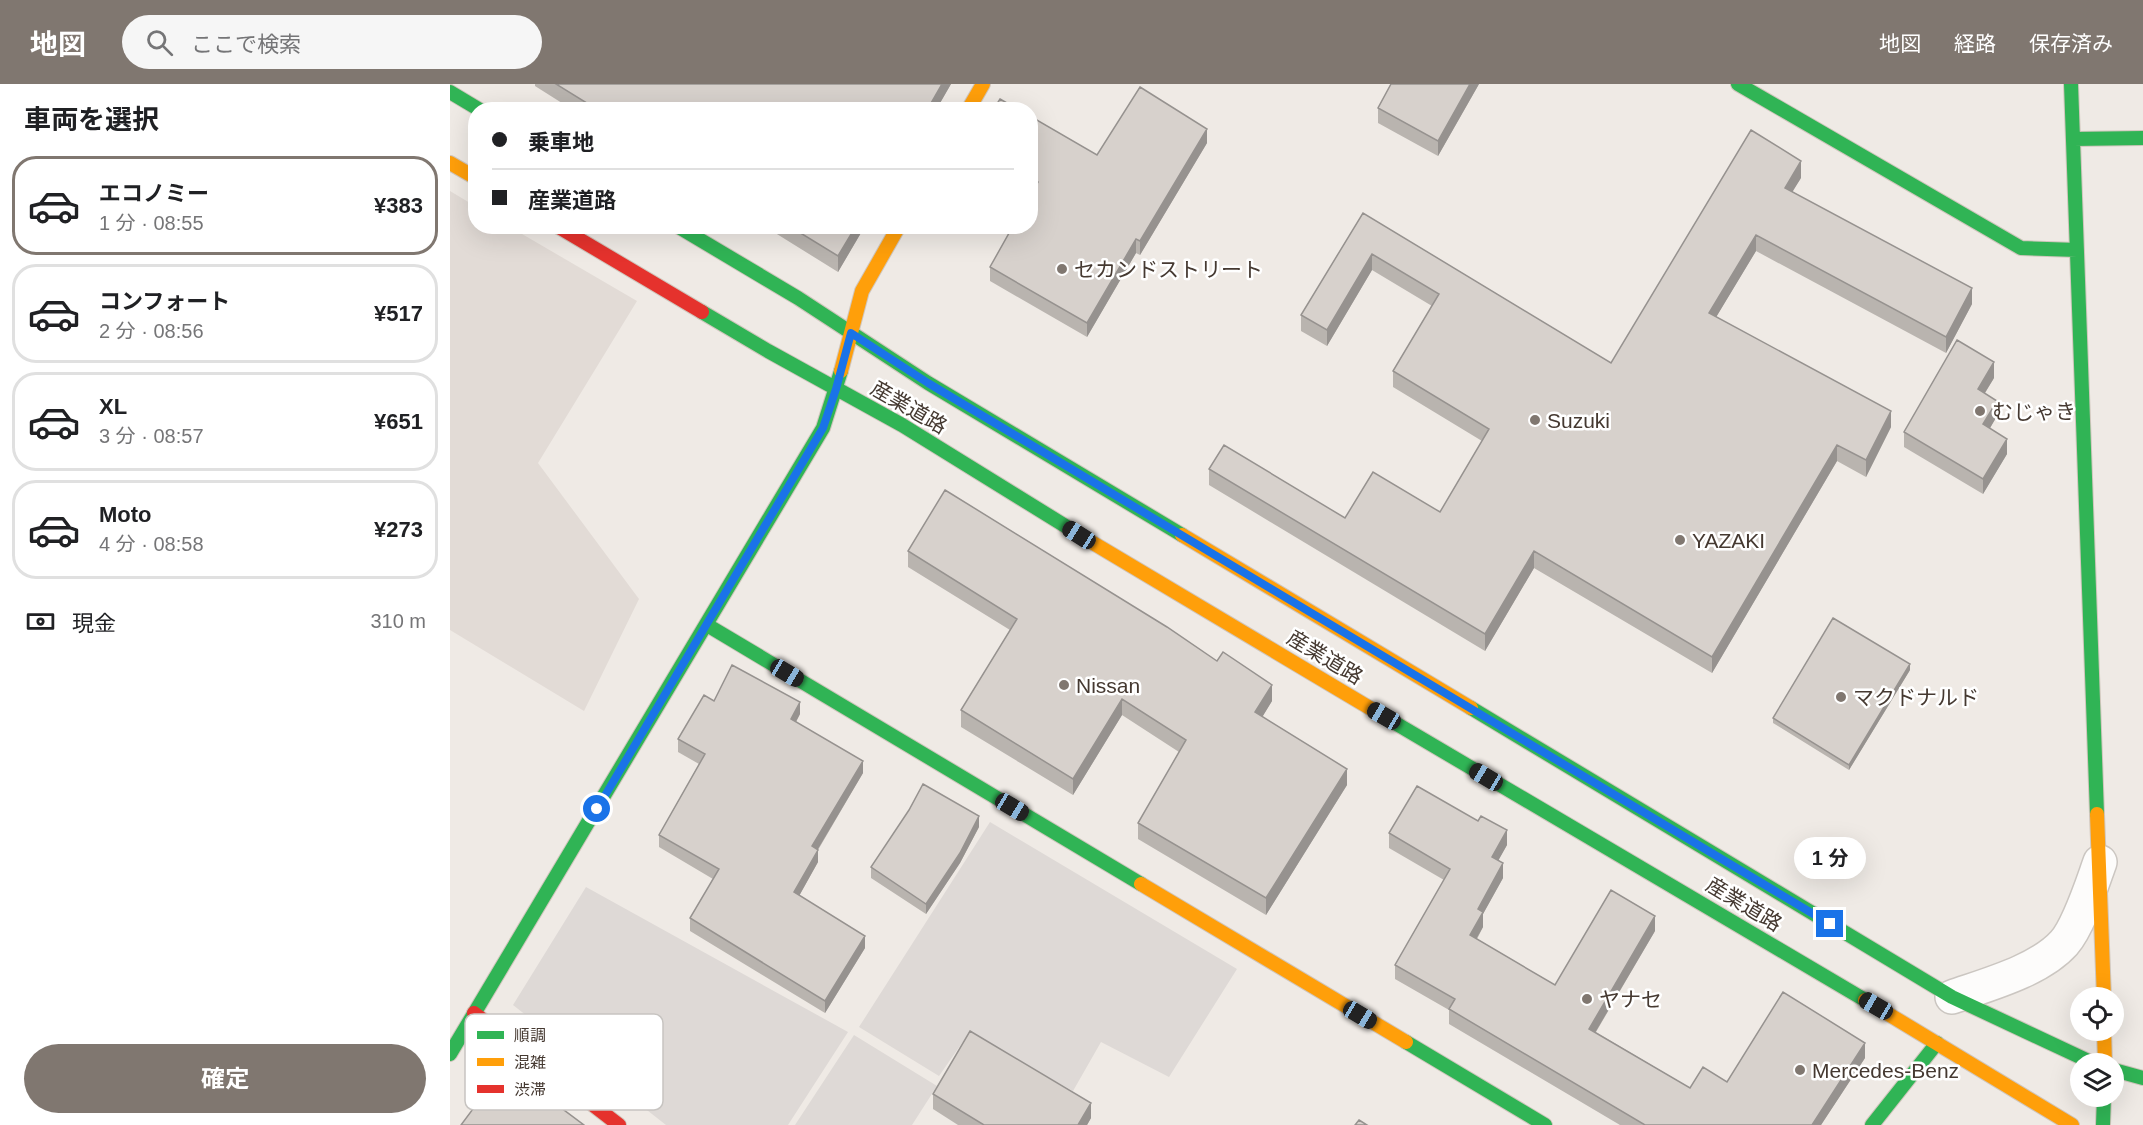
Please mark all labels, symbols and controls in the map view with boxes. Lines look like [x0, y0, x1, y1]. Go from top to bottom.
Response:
search box [122, 15, 542, 69]
icon: search [143, 26, 176, 59]
text: 地図 [30, 29, 86, 60]
text: ここで検索 [191, 32, 301, 57]
text: 地図 [1879, 32, 1921, 55]
text: 経路 [1954, 32, 1996, 55]
text: 保存済み [2029, 32, 2113, 55]
text: 車両を選択 [24, 105, 159, 135]
text: 乗車地 [528, 130, 594, 155]
icon: car [27, 179, 81, 233]
text: エコノミー [99, 181, 209, 206]
text: 産業道路 [528, 188, 616, 213]
text: ¥383 [374, 193, 423, 218]
text: 1 分 · 08:55 [99, 212, 204, 234]
place label: セカンドストリート [1074, 258, 1263, 281]
marker: セカンドストリート [1055, 262, 1069, 276]
icon: car [27, 287, 81, 341]
text: コンフォート [99, 289, 230, 314]
text: ¥517 [374, 301, 423, 326]
text: 2 分 · 08:56 [99, 320, 204, 342]
street label: 産業道路 [867, 376, 951, 438]
text: XL [99, 394, 127, 419]
icon: car [27, 395, 81, 449]
place label: むじゃき [1992, 400, 2076, 423]
marker: むじゃき [1973, 404, 1987, 418]
text: ¥651 [374, 409, 423, 434]
place label: Suzuki [1547, 409, 1610, 432]
marker: Suzuki [1528, 413, 1542, 427]
text: 3 分 · 08:57 [99, 425, 204, 447]
text: Moto [99, 502, 152, 527]
icon: car [27, 503, 81, 557]
text: ¥273 [374, 517, 423, 542]
car [1059, 518, 1099, 552]
place label: YAZAKI [1692, 529, 1765, 552]
text: 4 分 · 08:58 [99, 533, 204, 555]
marker: YAZAKI [1673, 533, 1687, 547]
icon: cash [24, 605, 57, 638]
text: 310 m [370, 610, 426, 632]
text: 現金 [72, 611, 116, 636]
street label: 産業道路 [1283, 626, 1367, 688]
car [767, 656, 807, 690]
place label: Nissan [1076, 674, 1140, 697]
marker: Nissan [1057, 678, 1071, 692]
place label: マクドナルド [1853, 686, 1979, 709]
marker: マクドナルド [1834, 690, 1848, 704]
car [1364, 699, 1404, 733]
car [1466, 760, 1506, 794]
car [992, 790, 1032, 824]
route start [583, 795, 610, 822]
callout: 1 分 [1794, 837, 1866, 879]
text: 1 分 [1812, 847, 1848, 869]
street label: 産業道路 [1702, 873, 1786, 935]
route end [1816, 910, 1843, 937]
map controls [2070, 987, 2124, 1107]
button: locate [2070, 987, 2124, 1041]
place label: ヤナセ [1599, 988, 1662, 1011]
car [1856, 989, 1896, 1023]
marker: ヤナセ [1580, 992, 1594, 1006]
car [1340, 998, 1380, 1032]
legend [465, 1014, 663, 1110]
text: 順調 [514, 1027, 546, 1044]
button: 確定 [24, 1044, 426, 1113]
button: layers [2070, 1053, 2124, 1107]
text: 混雑 [514, 1054, 546, 1071]
place label: Mercedes-Benz [1812, 1059, 1959, 1082]
marker: Mercedes-Benz [1793, 1063, 1807, 1077]
text: 渋滞 [514, 1081, 546, 1098]

